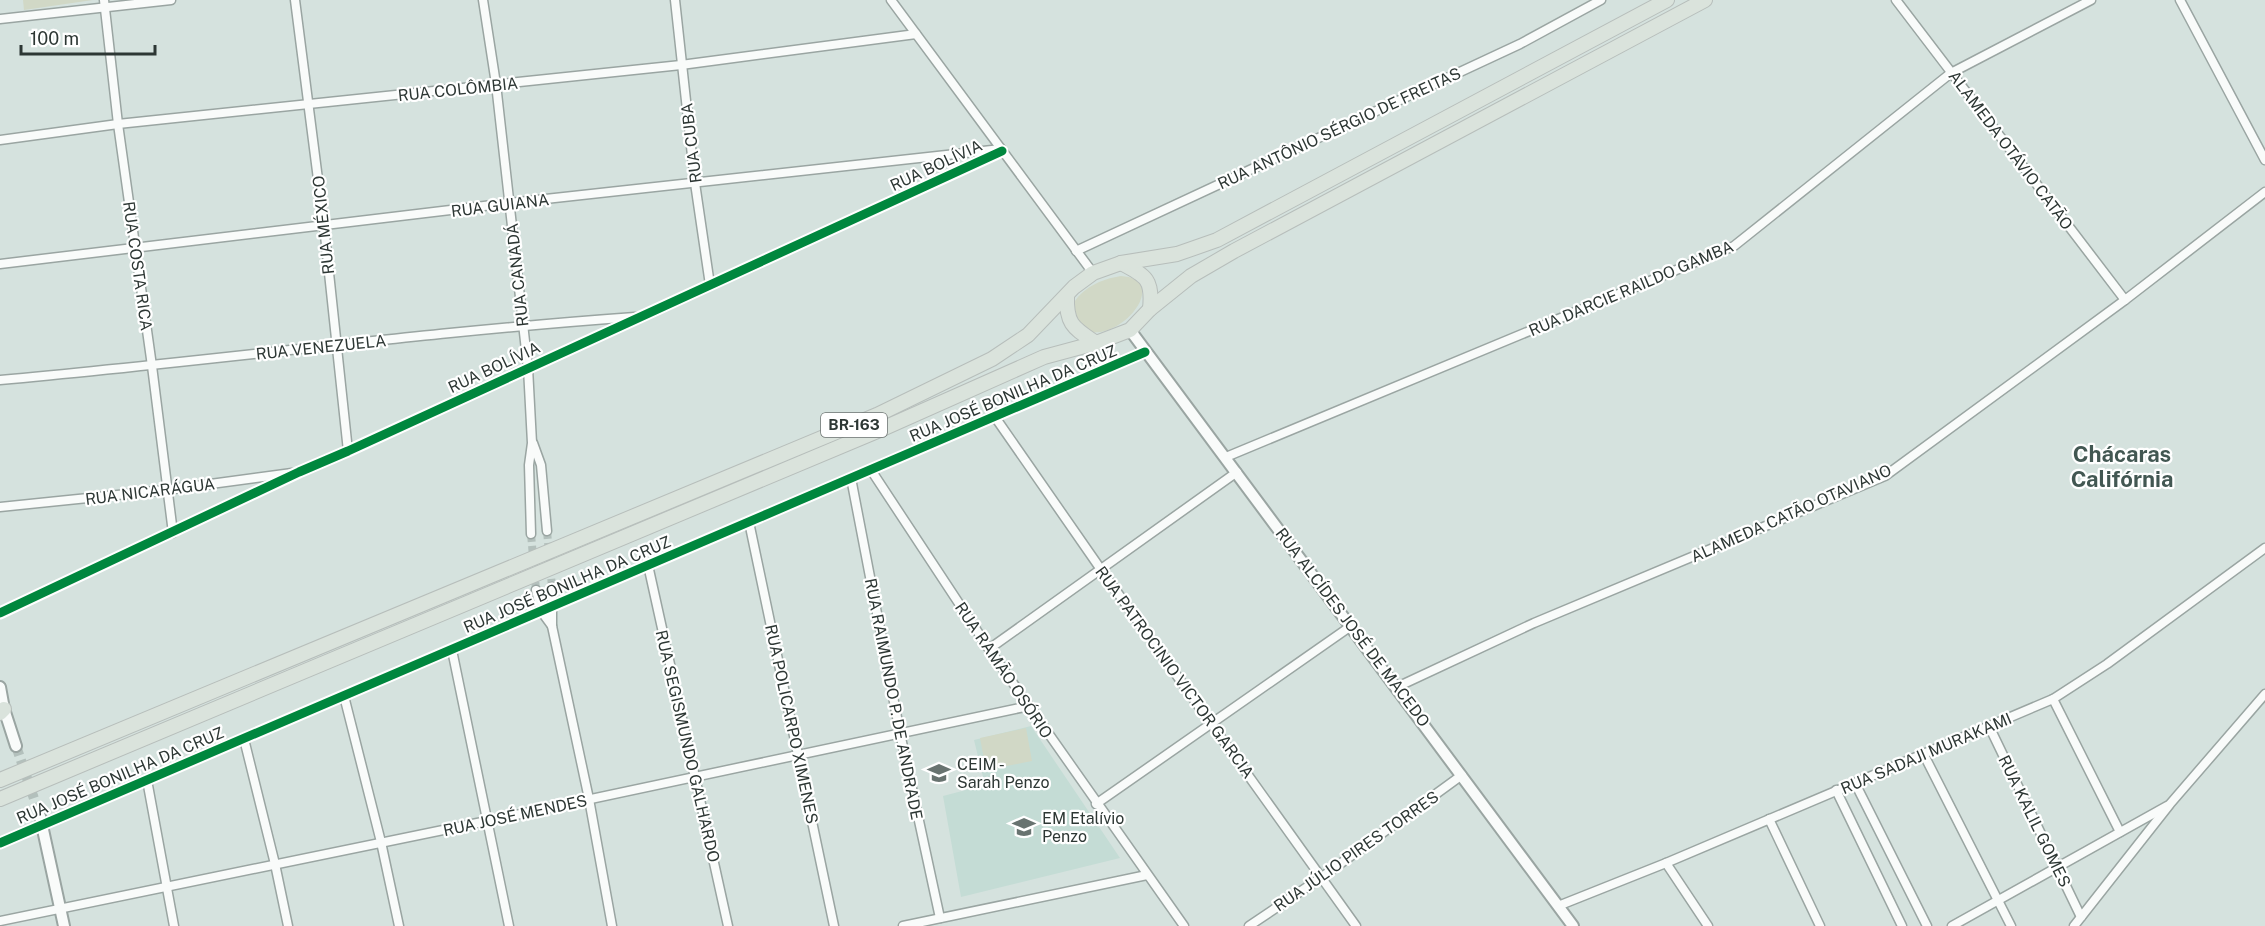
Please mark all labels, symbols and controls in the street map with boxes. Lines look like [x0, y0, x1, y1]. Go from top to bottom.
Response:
scale bar [21, 18, 154, 56]
text: 100 m [30, 28, 79, 49]
street label: RUA ANTÔNIO SÉRGIO DE FREITAS [1214, 63, 1464, 193]
street label: ALAMEDA OTÁVIO CATÃO [1945, 66, 2077, 234]
street label: RUA COLÔMBIA [397, 73, 519, 105]
street label: RUA CUBA [677, 102, 706, 184]
street label: RUA BOLÍVIA [887, 135, 985, 195]
street label: RUA MÉXICO [308, 175, 338, 275]
street label: RUA GUIANA [450, 190, 550, 221]
street label: RUA COSTA RICA [119, 200, 156, 332]
street label: RUA CANADÁ [502, 222, 532, 328]
street label: RUA DARCIE RAILDO GAMBA [1526, 237, 1736, 340]
street label: RUA VENEZUELA [255, 331, 387, 364]
street label: RUA BOLÍVIA [445, 337, 543, 397]
street label: RUA JOSÉ BONILHA DA CRUZ [906, 340, 1120, 446]
road number: BR-163 [821, 413, 887, 437]
district label: Chácaras Califórnia [2071, 441, 2173, 492]
street label: ALAMEDA CATÃO OTAVIANO [1688, 460, 1894, 566]
street label: RUA NICARÁGUA [84, 473, 216, 509]
street label: RUA ALCÍDES JOSÉ DE MACEDO [1272, 524, 1434, 730]
street label: RUA JOSÉ BONILHA DA CRUZ [460, 531, 674, 637]
street label: RUA PATROCINIO VICTOR GARCIA [1091, 563, 1258, 782]
street label: RUA RAIMUNDO P. DE ANDRADE [861, 577, 926, 822]
street label: RUA RAMÃO OSÓRIO [951, 598, 1057, 742]
street label: RUA POLICARPO XIMENES [761, 623, 822, 826]
street label: RUA SEGISMUNDO GALHARDO [652, 628, 724, 864]
street label: RUA SADAJI MURAKAMI [1838, 709, 2014, 798]
street label: RUA JOSÉ BONILHA DA CRUZ [13, 722, 227, 828]
street label: RUA KALIL GOMES [1994, 752, 2075, 890]
place label: CEIM - Sarah Penzo [957, 755, 1049, 792]
school or university icon: CEIM - Sarah Penzo [926, 760, 952, 786]
street label: RUA JÚLIO PIRES TORRES [1270, 786, 1442, 916]
street label: RUA JOSÉ MENDES [441, 790, 589, 840]
place label: EM Etalívio Penzo [1042, 809, 1124, 846]
school or university icon: EM Etalívio Penzo [1011, 814, 1037, 840]

